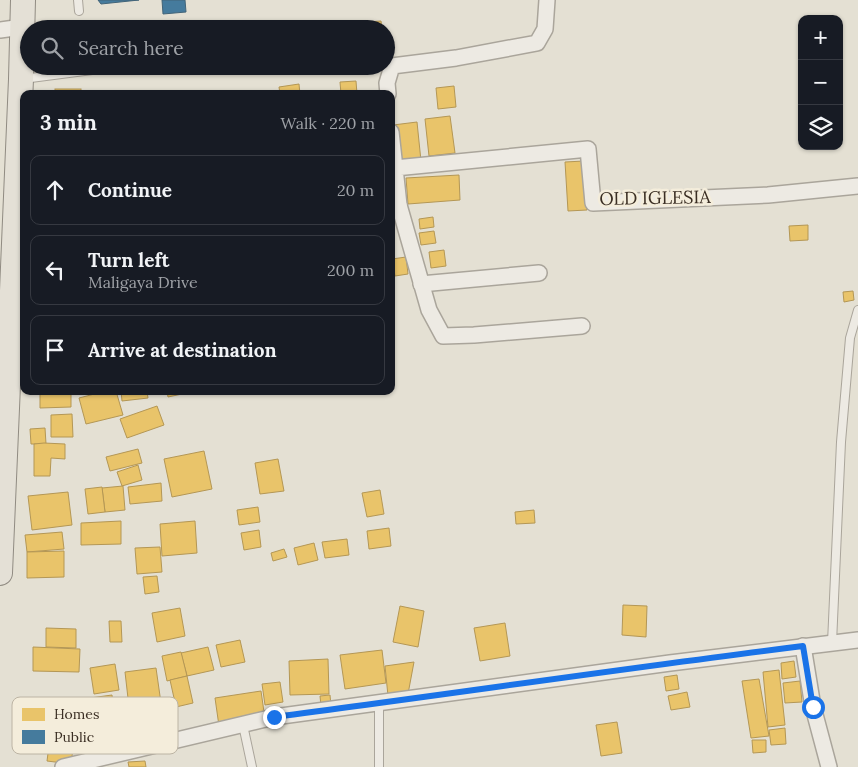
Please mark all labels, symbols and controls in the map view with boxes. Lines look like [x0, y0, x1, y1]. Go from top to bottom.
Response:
map controls [798, 15, 843, 150]
button: + [798, 15, 843, 60]
search box [20, 20, 395, 75]
icon: search [38, 34, 66, 62]
text: Search here [78, 36, 184, 60]
button: − [798, 60, 843, 105]
button: layers [798, 105, 843, 150]
text: 3 min [40, 109, 97, 136]
text: Walk · 220 m [280, 113, 375, 133]
icon: ahead [41, 176, 69, 204]
text: Continue [88, 178, 172, 202]
text: 20 m [337, 180, 374, 200]
street label: OLD IGLESIA [599, 185, 712, 210]
text: Turn left [88, 248, 169, 272]
icon: left [41, 256, 69, 284]
text: 200 m [327, 260, 374, 280]
text: Maligaya Drive [88, 272, 198, 292]
icon: arrive [41, 336, 69, 364]
text: Arrive at destination [88, 338, 277, 362]
route start [802, 696, 825, 719]
legend [12, 697, 178, 754]
text: Homes [54, 705, 99, 723]
route end [263, 706, 286, 729]
text: Public [54, 728, 94, 746]

